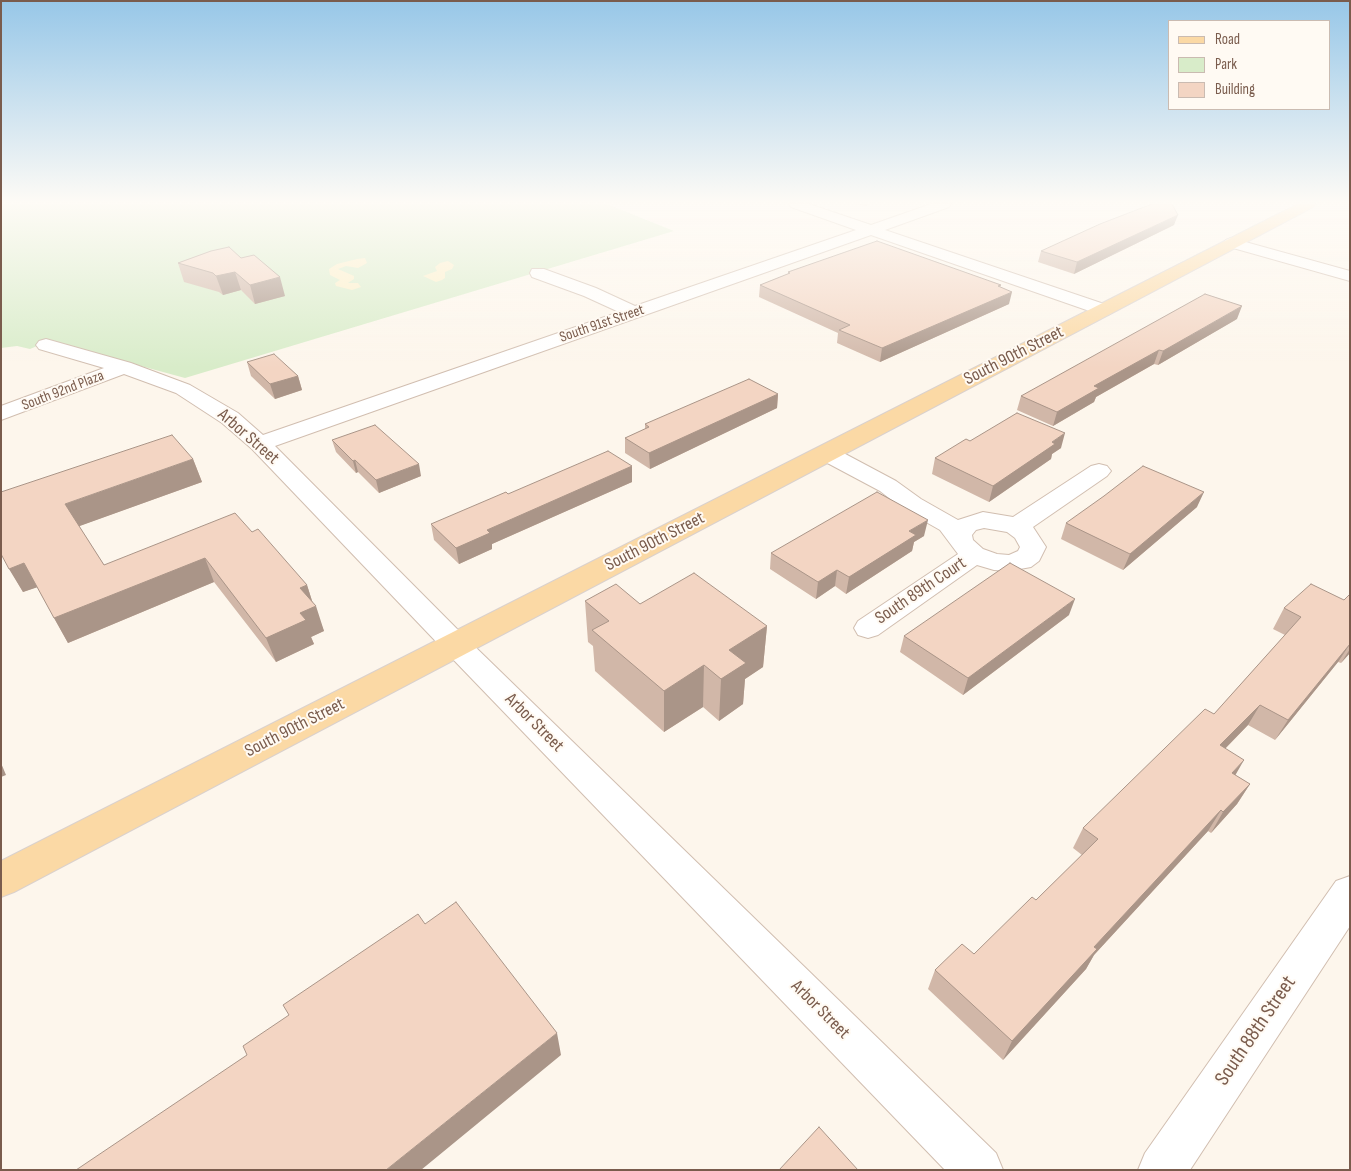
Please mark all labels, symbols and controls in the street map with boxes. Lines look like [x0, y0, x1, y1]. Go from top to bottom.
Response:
legend [1168, 20, 1331, 110]
text: Road [1215, 30, 1240, 49]
text: Park [1215, 55, 1237, 74]
text: Building [1215, 80, 1255, 99]
street label: South 91st Street [557, 301, 647, 347]
street label: South 90th Street [961, 322, 1067, 390]
street label: South 92nd Plaza [20, 367, 106, 415]
street label: Arbor Street [213, 405, 283, 469]
street label: South 90th Street [602, 508, 708, 576]
street label: South 89th Court [871, 553, 971, 629]
street label: Arbor Street [500, 689, 568, 757]
street label: South 90th Street [242, 694, 348, 762]
street label: South 88th Street [1210, 971, 1302, 1091]
street label: Arbor Street [786, 976, 854, 1044]

